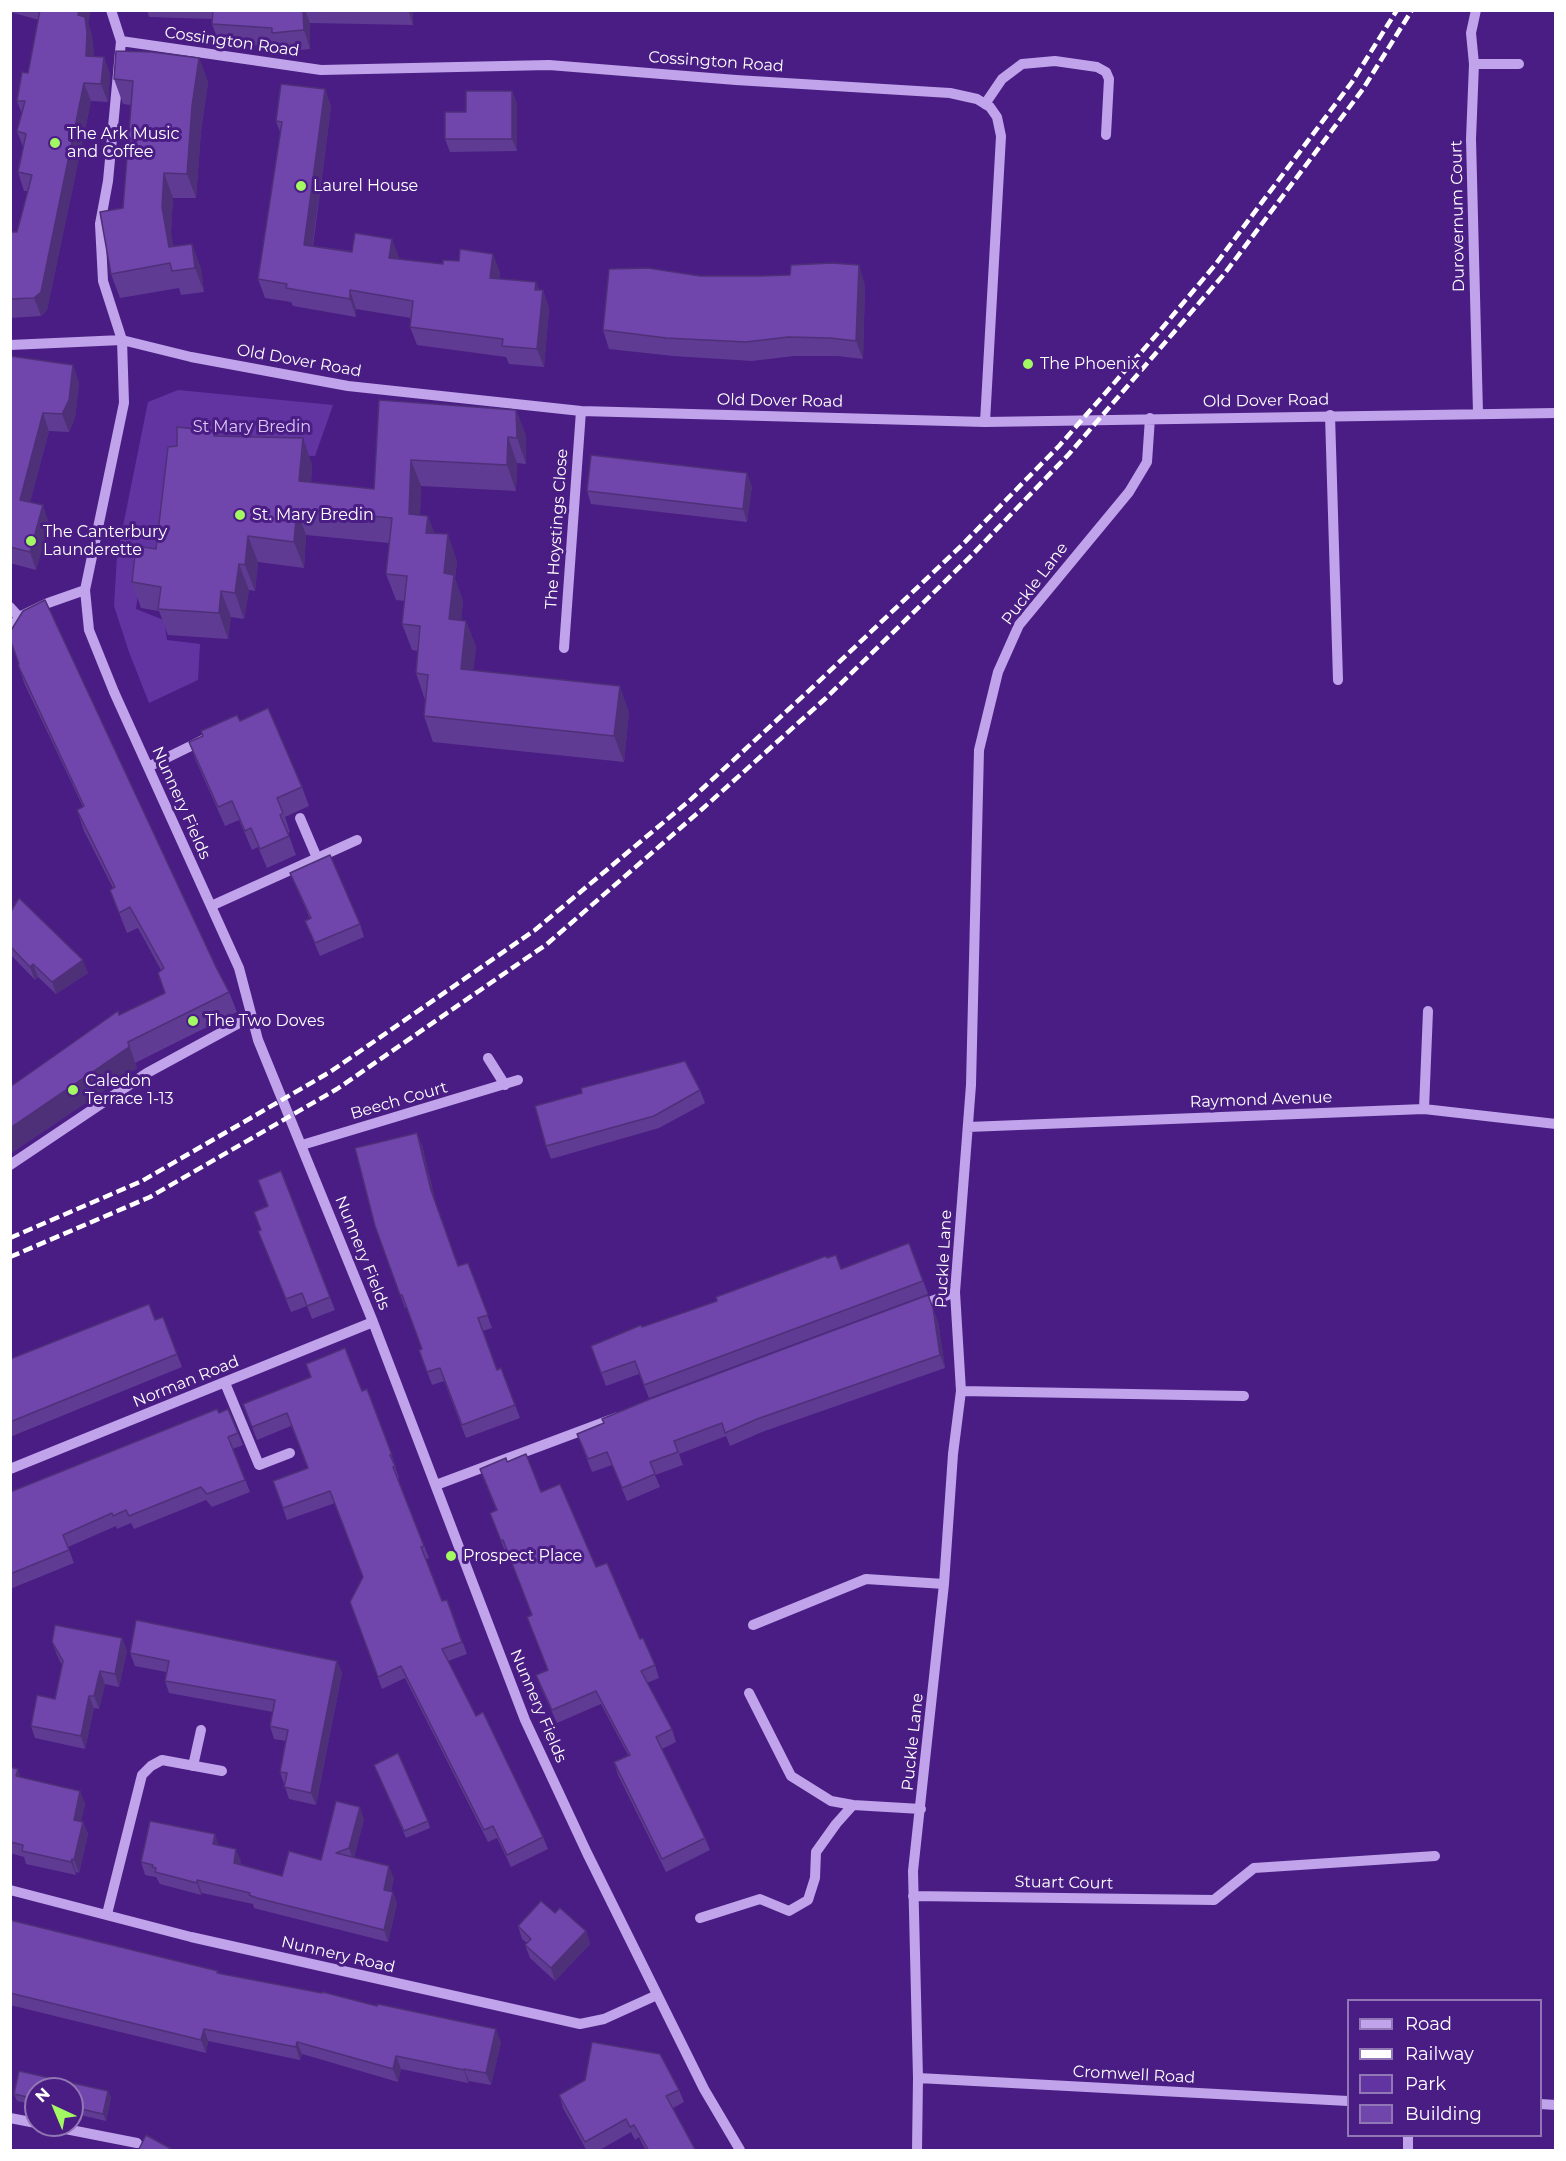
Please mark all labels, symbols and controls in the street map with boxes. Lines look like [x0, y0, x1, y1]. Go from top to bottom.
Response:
street label: Cossington Road [163, 23, 301, 61]
street label: Cossington Road [648, 48, 784, 76]
place label: The Ark Music and Coffee [67, 124, 180, 162]
marker: The Ark Music and Coffee [48, 136, 62, 150]
street label: Durovernum Court [1447, 140, 1469, 292]
place label: Laurel House [313, 176, 418, 196]
marker: Laurel House [294, 179, 308, 193]
street label: Old Dover Road [235, 341, 363, 381]
place label: The Phoenix [1040, 354, 1140, 374]
marker: The Phoenix [1021, 357, 1035, 371]
street label: Old Dover Road [717, 390, 843, 412]
street label: Old Dover Road [1203, 390, 1329, 412]
park label: St Mary Bredin [193, 417, 311, 437]
street label: The Hoystings Close [542, 448, 572, 610]
place label: St. Mary Bredin [252, 505, 374, 525]
marker: St. Mary Bredin [233, 508, 247, 522]
place label: The Canterbury Launderette [43, 522, 167, 560]
marker: The Canterbury Launderette [24, 534, 38, 548]
street label: Puckle Lane [998, 539, 1072, 629]
street label: Nunnery Fields [148, 744, 214, 862]
place label: The Two Doves [205, 1011, 324, 1031]
marker: The Two Doves [186, 1014, 200, 1028]
place label: Caledon Terrace 1-13 [85, 1071, 174, 1109]
street label: Beech Court [348, 1078, 450, 1124]
marker: Caledon Terrace 1-13 [66, 1083, 80, 1097]
street label: Raymond Avenue [1189, 1088, 1333, 1112]
street label: Nunnery Fields [330, 1193, 394, 1313]
street label: Puckle Lane [932, 1209, 956, 1309]
street label: Norman Road [130, 1352, 242, 1412]
place label: Prospect Place [463, 1546, 582, 1566]
marker: Prospect Place [444, 1549, 458, 1563]
street label: Nunnery Fields [505, 1646, 571, 1766]
street label: Puckle Lane [898, 1692, 928, 1792]
street label: Stuart Court [1014, 1873, 1114, 1893]
street label: Nunnery Road [279, 1933, 397, 1977]
legend [1347, 1999, 1542, 2137]
text: Road [1405, 2013, 1452, 2035]
text: Railway [1405, 2043, 1474, 2065]
street label: Cromwell Road [1072, 2062, 1196, 2088]
text: Park [1405, 2073, 1446, 2095]
north arrow [24, 2077, 84, 2137]
text: N [31, 2084, 54, 2106]
text: Building [1405, 2103, 1482, 2125]

